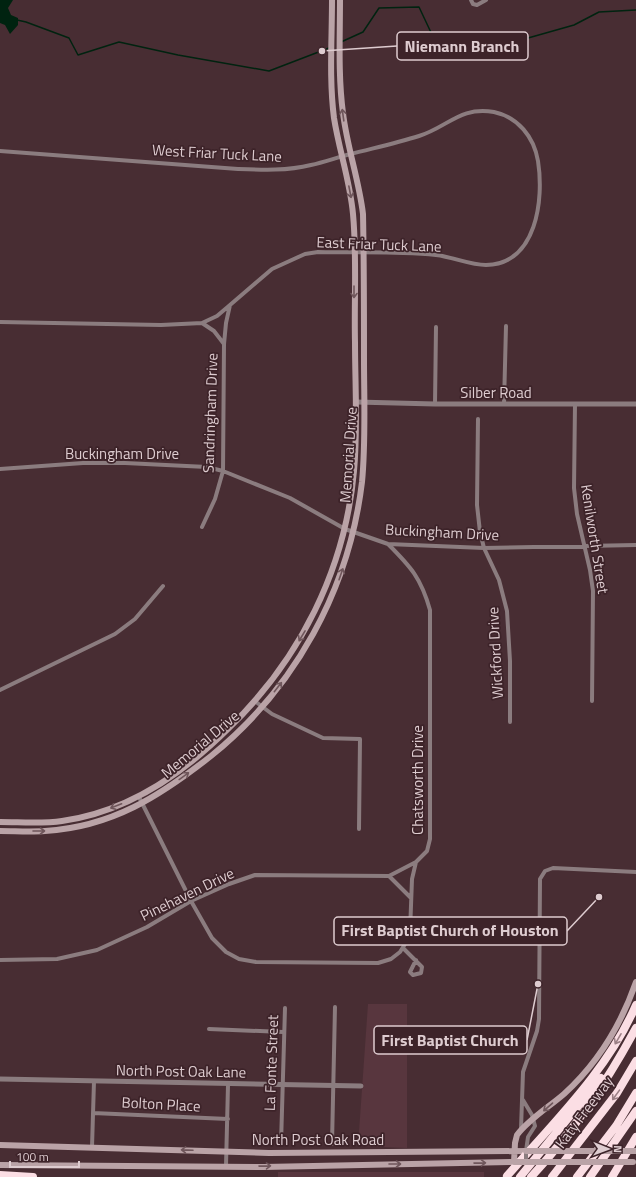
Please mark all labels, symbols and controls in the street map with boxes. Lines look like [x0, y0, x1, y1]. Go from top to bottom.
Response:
callout: Niemann Branch [397, 32, 528, 60]
text: Niemann Branch [405, 34, 519, 58]
one-way arrow [339, 109, 347, 122]
street label: West Friar Tuck Lane [151, 138, 283, 168]
one-way arrow [346, 186, 354, 199]
street label: East Friar Tuck Lane [316, 230, 442, 258]
one-way arrow [350, 285, 358, 298]
street label: Sandringham Drive [196, 353, 224, 473]
street label: Silber Road [460, 381, 532, 404]
street label: Memorial Drive [333, 406, 363, 504]
street label: Buckingham Drive [65, 442, 179, 465]
street label: Kenilworth Street [575, 483, 615, 596]
street label: Buckingham Drive [384, 518, 500, 546]
one-way arrow [337, 568, 345, 580]
street label: Wickford Drive [481, 606, 509, 700]
one-way arrow [298, 630, 306, 641]
one-way arrow [274, 682, 283, 693]
street label: Memorial Drive [156, 704, 244, 784]
street label: Chatsworth Drive [406, 725, 429, 835]
one-way arrow [179, 772, 190, 780]
one-way arrow [111, 803, 123, 811]
one-way arrow [32, 827, 45, 835]
street label: Pinehaven Drive [136, 861, 238, 927]
callout: First Baptist Church of Houston [334, 917, 567, 945]
text: First Baptist Church of Houston [341, 918, 559, 942]
street label: La Fonte Street [258, 1014, 284, 1112]
callout: First Baptist Church [374, 1026, 527, 1054]
text: First Baptist Church [381, 1028, 519, 1052]
one-way arrow [614, 1033, 622, 1045]
street label: North Post Oak Lane [116, 1058, 246, 1084]
street label: Katy Freeway [549, 1071, 619, 1153]
one-way arrow [612, 1089, 620, 1100]
street label: Bolton Place [121, 1090, 201, 1118]
one-way arrow [543, 1103, 554, 1112]
street label: North Post Oak Road [252, 1128, 384, 1151]
north arrow [588, 1129, 628, 1169]
scale bar [10, 1143, 79, 1169]
text: N [610, 1145, 626, 1153]
one-way arrow [181, 1146, 194, 1154]
text: 100 m [16, 1147, 49, 1166]
one-way arrow [473, 1159, 486, 1167]
one-way arrow [388, 1160, 401, 1168]
one-way arrow [258, 1162, 271, 1170]

